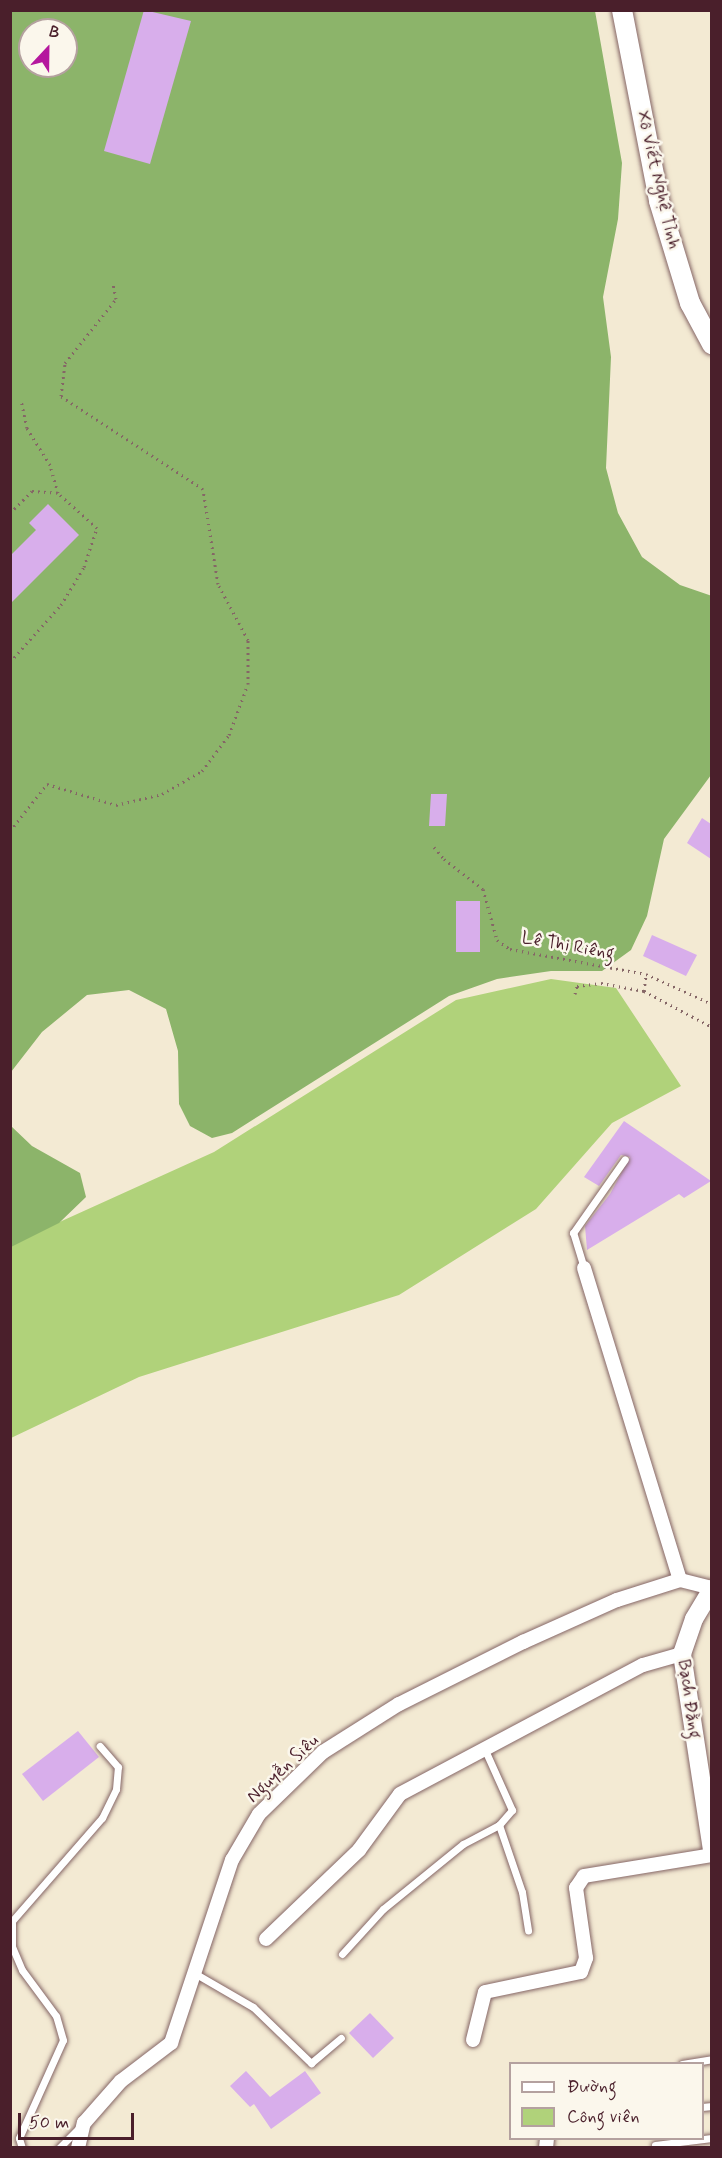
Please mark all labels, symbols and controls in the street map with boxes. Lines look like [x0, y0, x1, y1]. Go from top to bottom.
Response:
north arrow [18, 18, 78, 78]
text: B [46, 21, 63, 44]
street label: Xô Viết Nghệ Tỉnh [632, 109, 684, 251]
street label: Lê Thị Riêng [520, 927, 616, 965]
street label: Bạch Đằng [673, 1658, 705, 1740]
street label: Nguyễn Siêu [242, 1730, 324, 1808]
legend [509, 2062, 704, 2140]
text: Đường [567, 2075, 617, 2099]
scale bar [21, 2101, 136, 2139]
text: Công viên [567, 2105, 640, 2129]
text: 50 m [29, 2111, 69, 2135]

